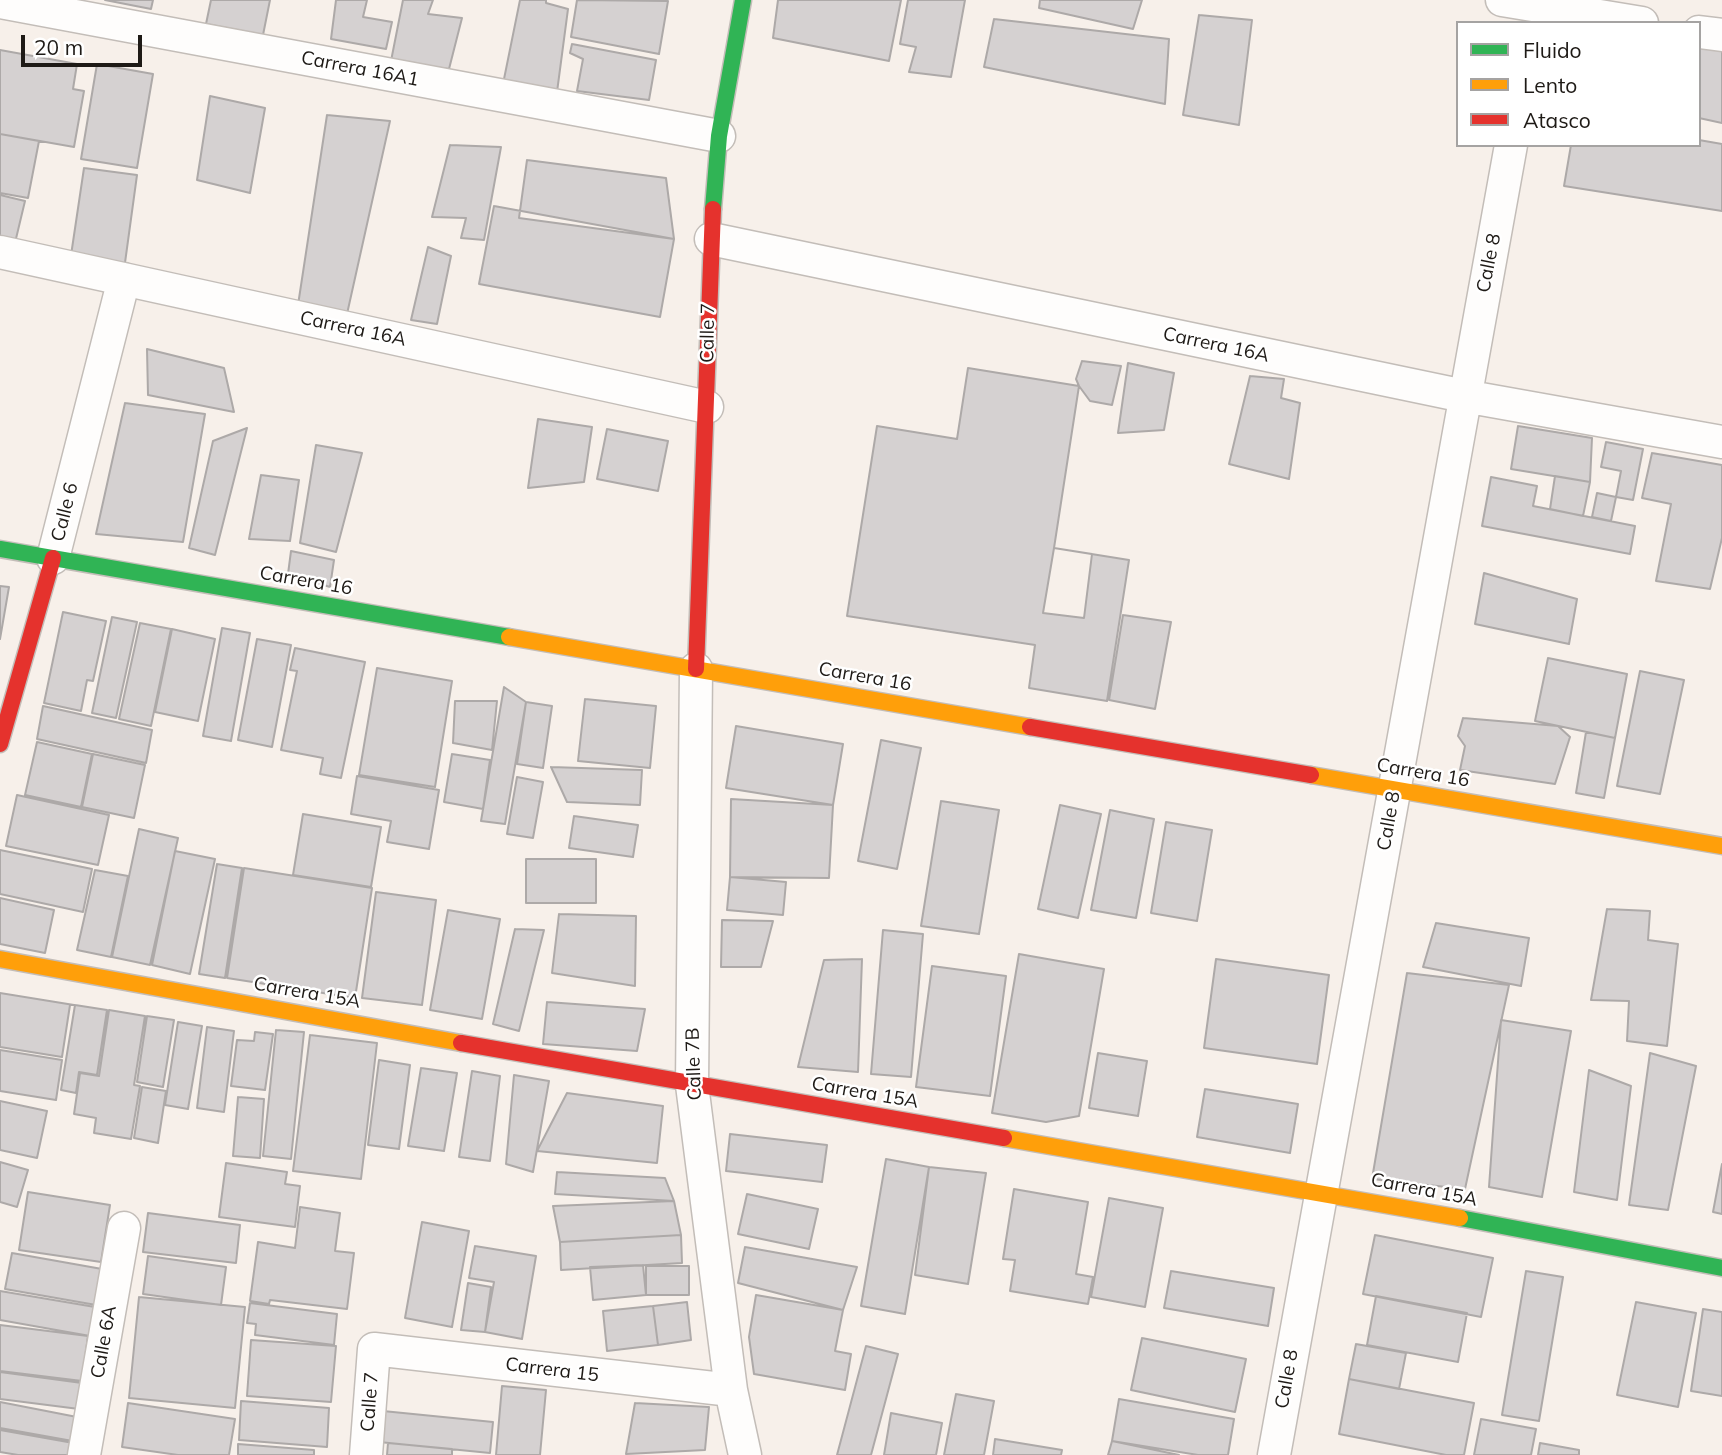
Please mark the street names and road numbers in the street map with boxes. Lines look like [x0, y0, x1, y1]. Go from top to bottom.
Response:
street label: Carrera 16A1 [299, 46, 421, 92]
street label: Calle 8 [1472, 231, 1506, 295]
street label: Calle 7 [696, 303, 720, 363]
street label: Carrera 16A [298, 307, 408, 351]
street label: Carrera 16A [1161, 323, 1271, 367]
street label: Calle 6 [47, 480, 83, 544]
street label: Carrera 16 [258, 562, 354, 600]
street label: Carrera 16 [817, 658, 913, 696]
street label: Carrera 16 [1375, 754, 1471, 792]
street label: Calle 8 [1373, 790, 1405, 852]
street label: Carrera 15A [252, 972, 362, 1014]
street label: Calle 7B [681, 1027, 707, 1101]
street label: Carrera 15A [810, 1072, 920, 1114]
street label: Carrera 15A [1369, 1169, 1479, 1211]
street label: Calle 6A [86, 1304, 122, 1380]
street label: Calle 8 [1271, 1348, 1303, 1410]
street label: Carrera 15 [504, 1353, 600, 1387]
street label: Calle 7 [357, 1371, 383, 1433]

